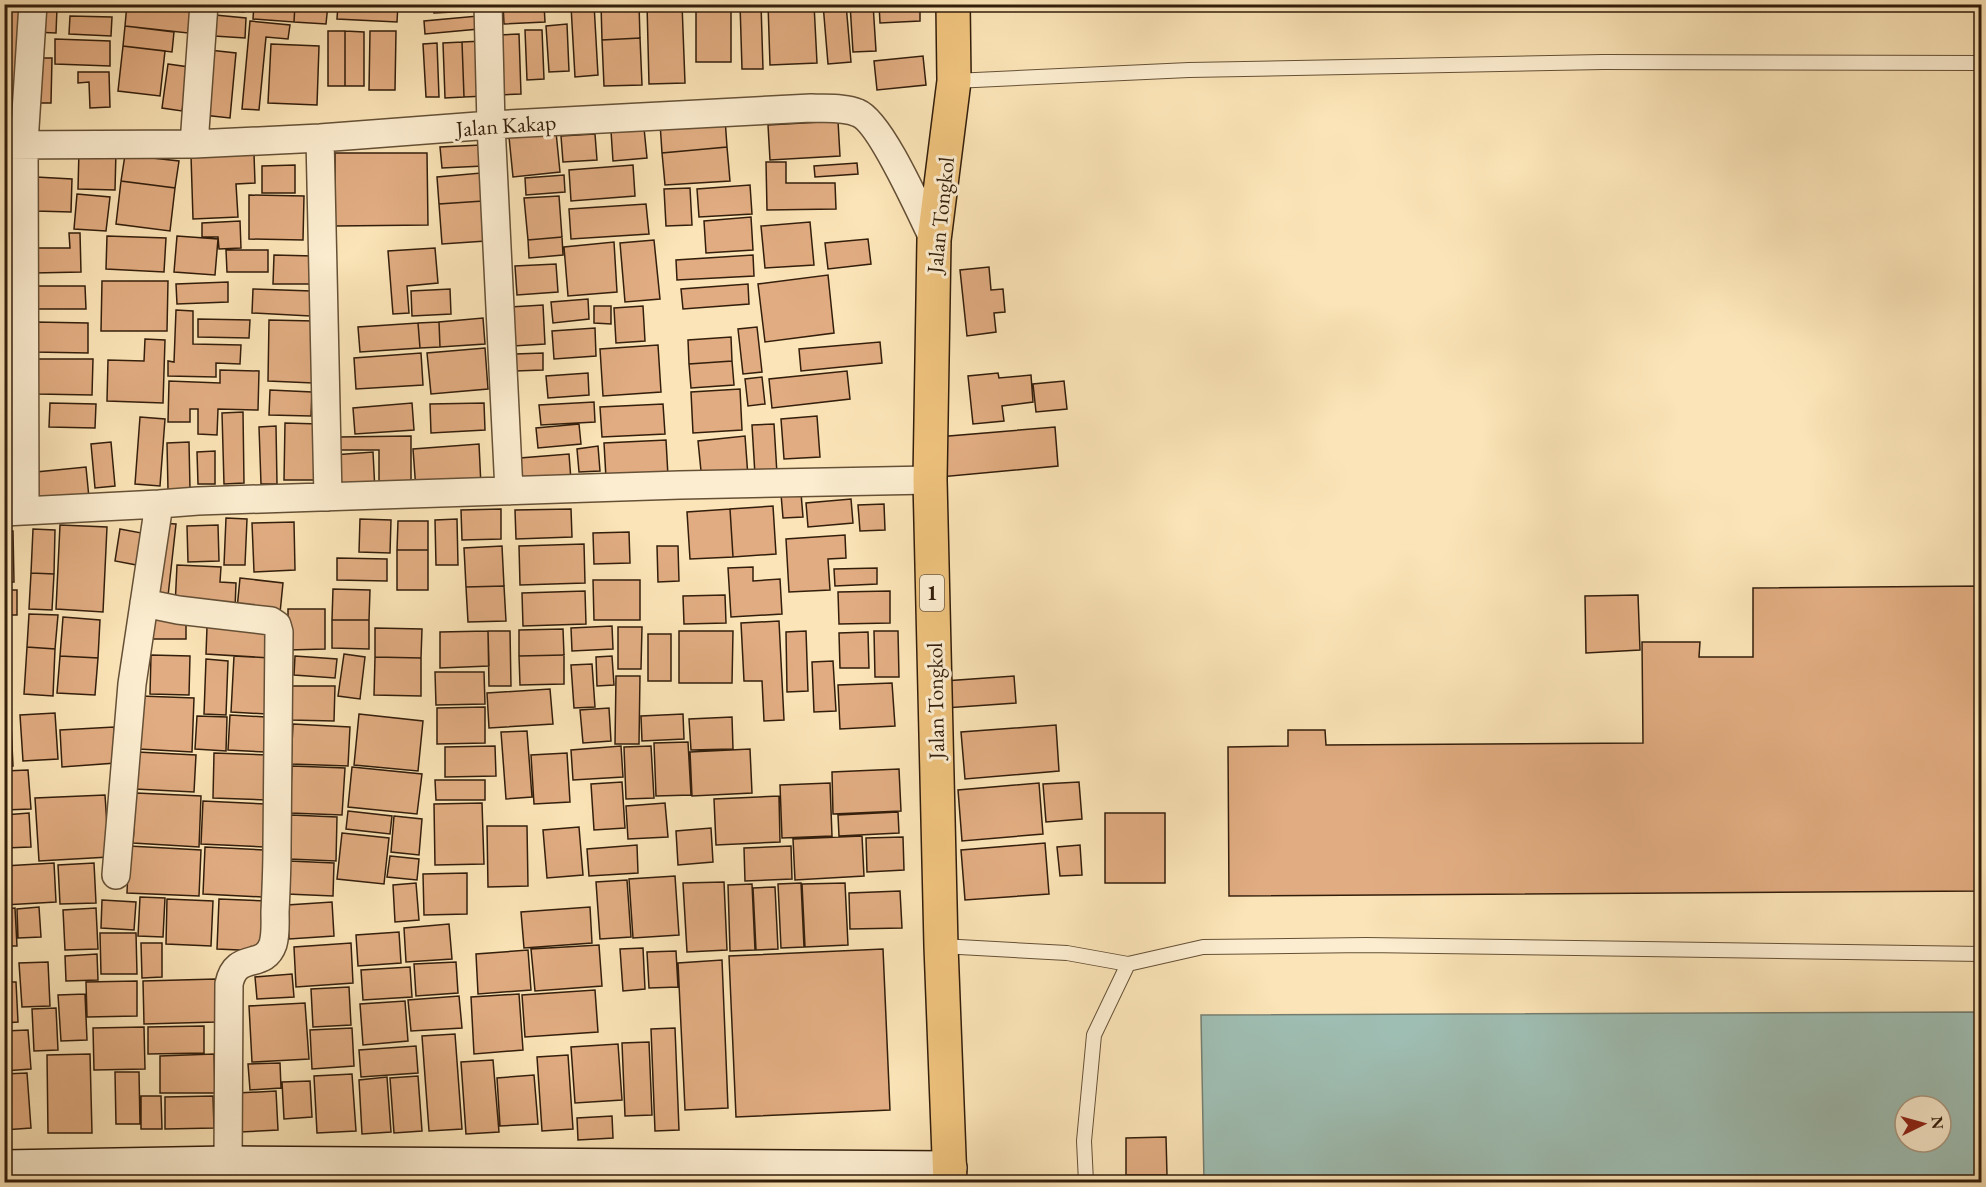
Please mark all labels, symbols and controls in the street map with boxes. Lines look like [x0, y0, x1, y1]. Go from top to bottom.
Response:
street label: Jalan Kakap [453, 108, 557, 144]
street label: Jalan Tongkol [920, 155, 961, 277]
road number: 1 [920, 575, 944, 611]
street label: Jalan Tongkol [920, 642, 951, 762]
north arrow [1893, 1094, 1953, 1154]
text: N [1926, 1115, 1948, 1130]

